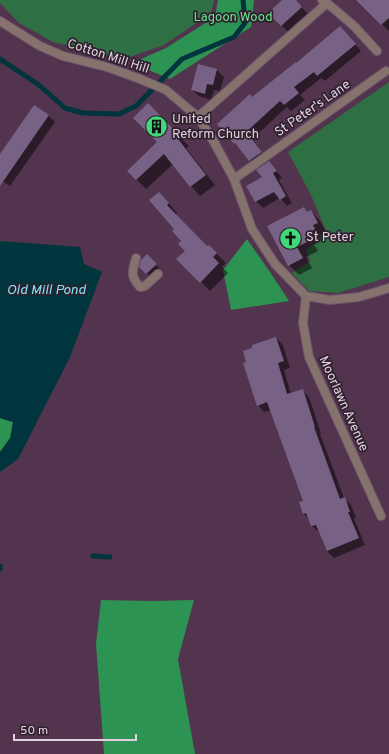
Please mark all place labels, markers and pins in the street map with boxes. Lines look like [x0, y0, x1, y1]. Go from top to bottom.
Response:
place label: United Reform Church [172, 112, 259, 143]
building icon: United Reform Church [144, 114, 170, 140]
church icon: St Peter [277, 225, 303, 251]
place label: St Peter [306, 230, 354, 246]

